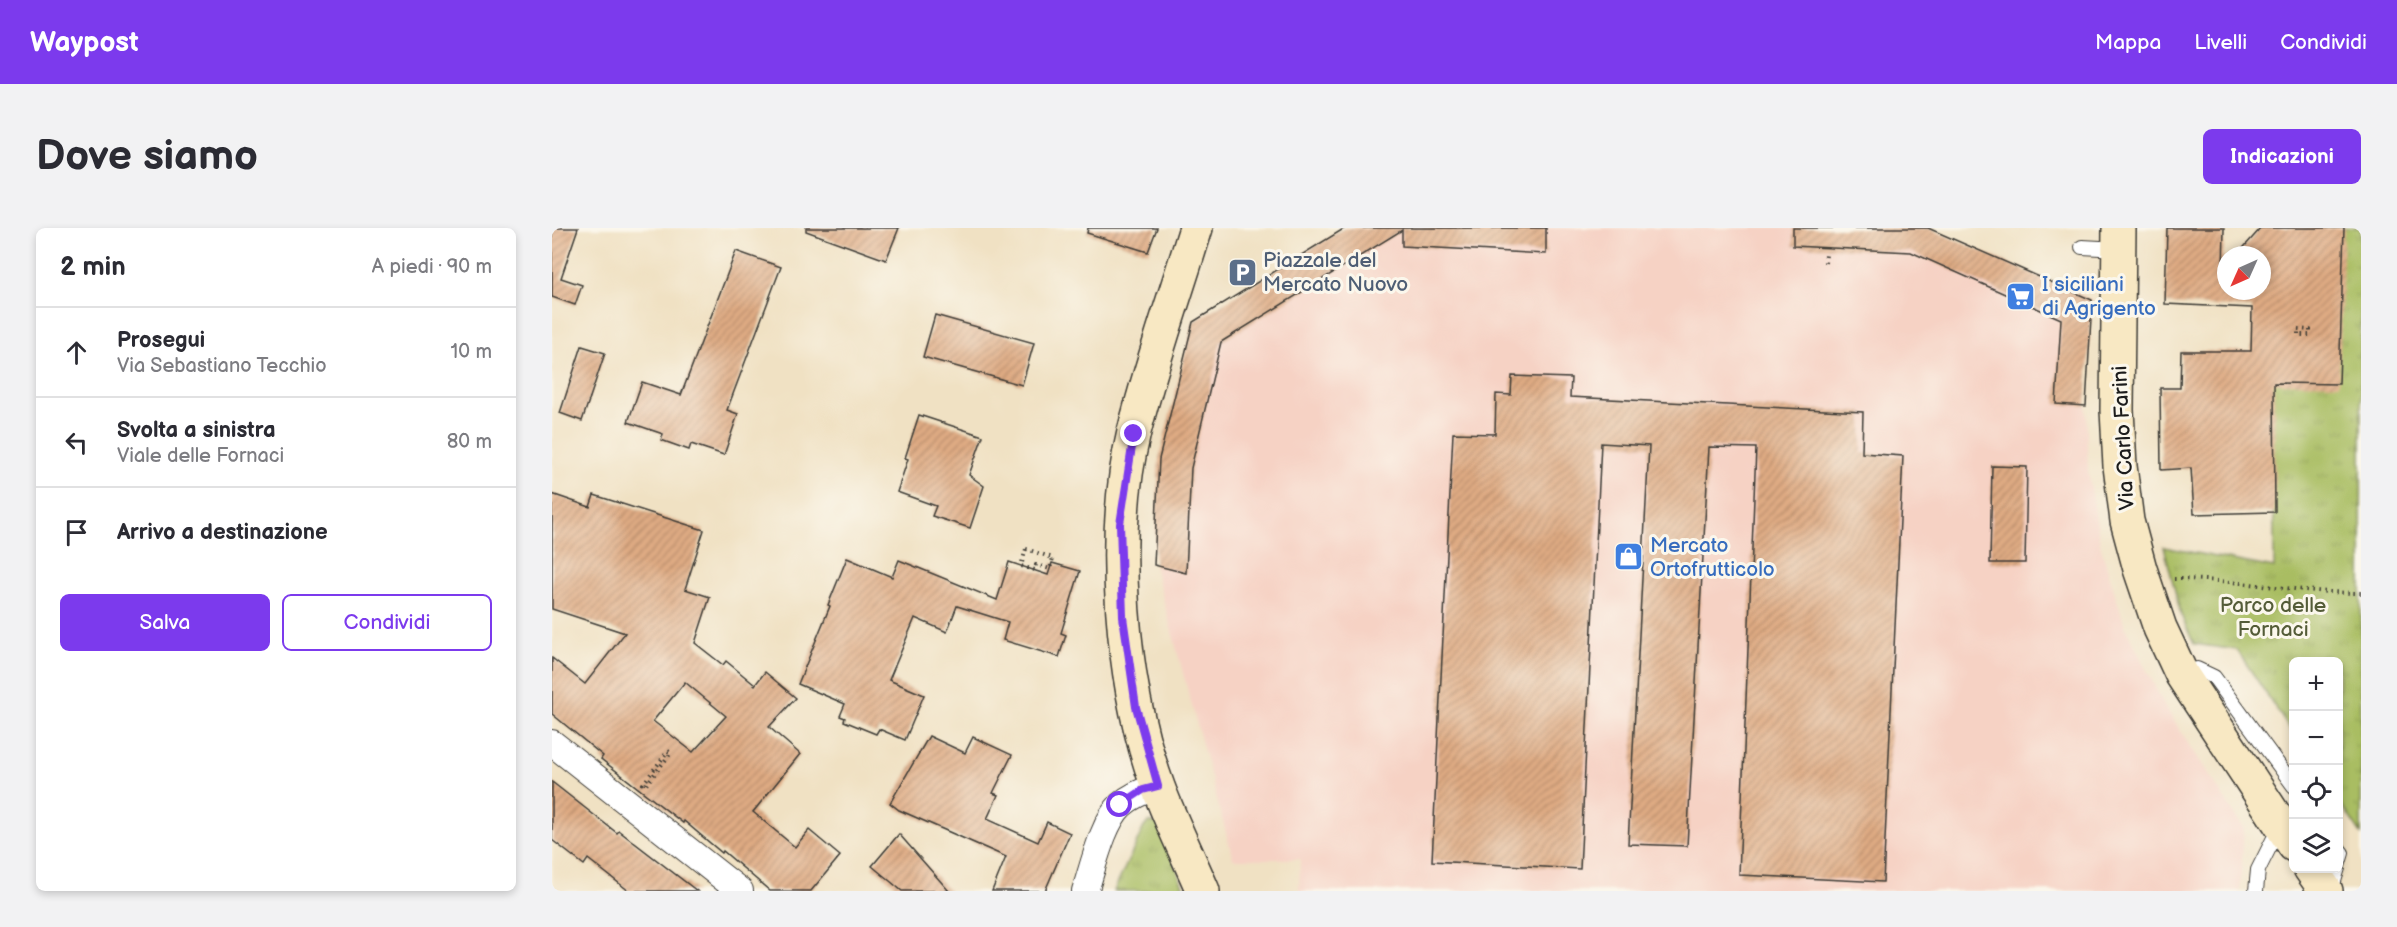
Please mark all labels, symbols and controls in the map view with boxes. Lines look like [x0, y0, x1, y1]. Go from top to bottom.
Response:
text: Waypost [30, 26, 139, 59]
text: Mappa [2095, 30, 2161, 55]
text: Livelli [2194, 30, 2247, 55]
text: Condividi [2280, 30, 2367, 55]
button: Indicazioni [2203, 129, 2361, 184]
text: Dove siamo [36, 131, 258, 182]
north arrow [2217, 246, 2271, 300]
place label: Piazzale del Mercato Nuovo [1263, 248, 1408, 297]
text: 2 min [60, 252, 126, 283]
text: A piedi · 90 m [372, 255, 492, 279]
parking icon: Piazzale del Mercato Nuovo [1226, 256, 1258, 288]
place label: I siciliani di Agrigento [2042, 272, 2156, 321]
supermarket icon: I siciliani di Agrigento [2005, 280, 2037, 312]
text: Prosegui [117, 327, 205, 354]
icon: ahead [60, 336, 93, 369]
text: 10 m [451, 340, 492, 364]
text: Via Sebastiano Tecchio [117, 354, 327, 378]
street label: Via Carlo Farini [2107, 365, 2140, 511]
text: Svolta a sinistra [117, 417, 276, 444]
route end [1120, 420, 1146, 446]
icon: left [60, 426, 93, 459]
text: 80 m [447, 430, 492, 454]
text: Viale delle Fornaci [117, 444, 284, 468]
icon: arrive [60, 516, 93, 549]
text: Arrivo a destinazione [117, 519, 328, 546]
place label: Mercato Ortofrutticolo [1650, 533, 1775, 582]
shop icon: Mercato Ortofrutticolo [1613, 541, 1645, 573]
park label: Parco delle Fornaci [2220, 593, 2326, 642]
button: Salva [60, 594, 270, 651]
button: Condividi [282, 594, 492, 651]
map controls [2289, 657, 2343, 873]
button: + [2289, 657, 2343, 711]
button: − [2289, 711, 2343, 765]
button: locate [2289, 765, 2343, 819]
route start [1106, 791, 1132, 817]
button: layers [2289, 819, 2343, 873]

